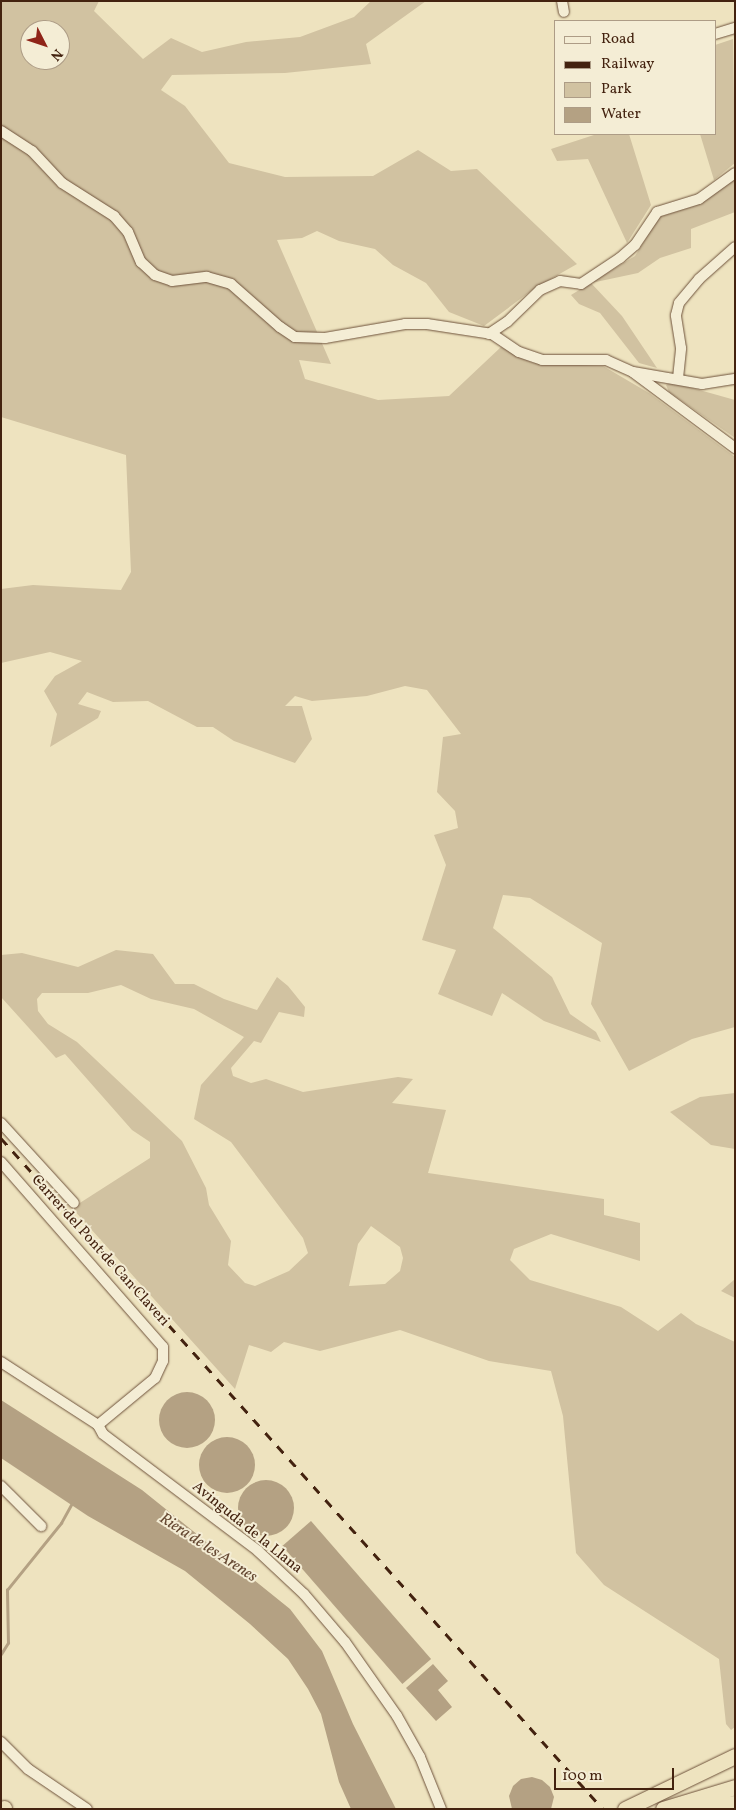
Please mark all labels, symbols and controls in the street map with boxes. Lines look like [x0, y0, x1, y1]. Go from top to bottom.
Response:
north arrow [20, 20, 70, 70]
legend [554, 20, 716, 135]
text: Road [601, 29, 635, 50]
text: N [45, 44, 66, 65]
text: Railway [601, 54, 654, 75]
text: Park [601, 79, 632, 100]
text: Water [601, 104, 641, 125]
street label: Carrer del Pont de Can Claveri [27, 1172, 173, 1330]
street label: Avinguda de la Llana [188, 1478, 306, 1578]
water label: Riera de les Arenes [155, 1509, 261, 1587]
scale bar [556, 1758, 676, 1790]
text: 100 m [562, 1766, 602, 1787]

